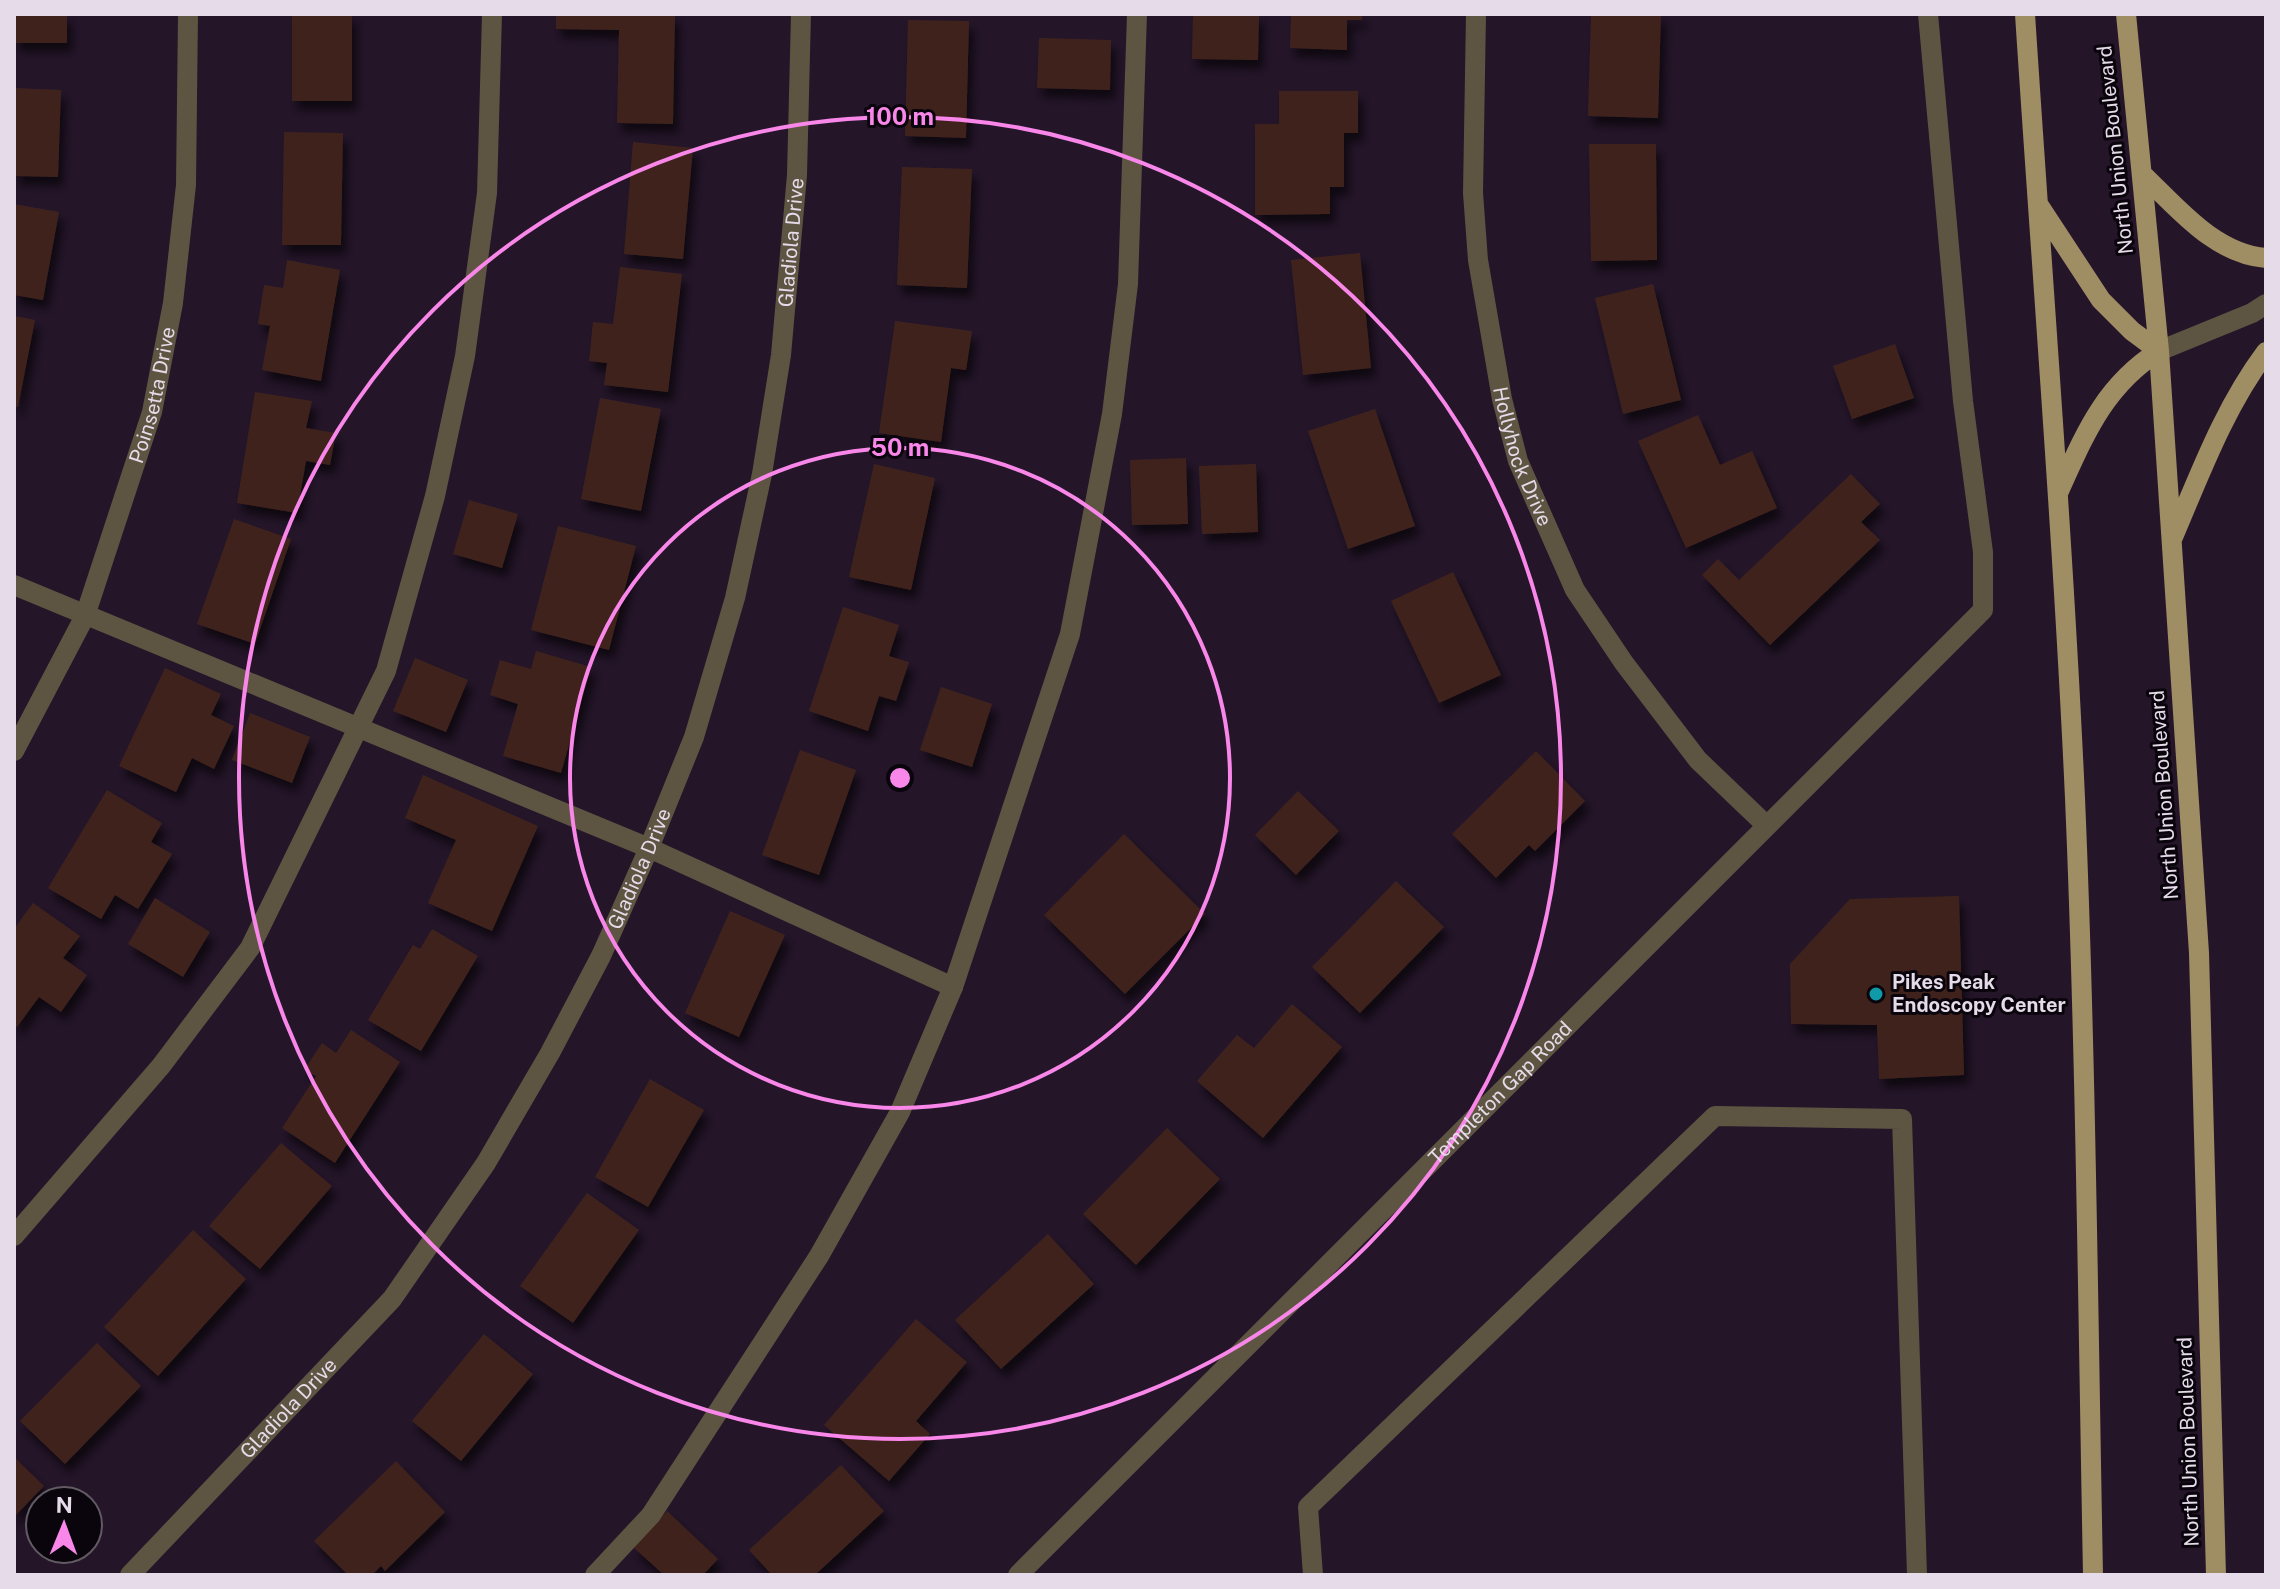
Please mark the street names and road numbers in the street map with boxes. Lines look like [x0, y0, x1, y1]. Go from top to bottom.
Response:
street label: North Union Boulevard [2092, 44, 2138, 256]
street label: Gladiola Drive [773, 177, 809, 308]
street label: Poinsetta Drive [124, 325, 180, 466]
street label: Hollyhock Drive [1488, 385, 1557, 530]
street label: North Union Boulevard [2145, 689, 2183, 901]
street label: Gladiola Drive [602, 805, 676, 933]
street label: Templeton Gap Road [1424, 1016, 1577, 1169]
street label: North Union Boulevard [2172, 1337, 2204, 1547]
street label: Gladiola Drive [235, 1353, 342, 1464]

